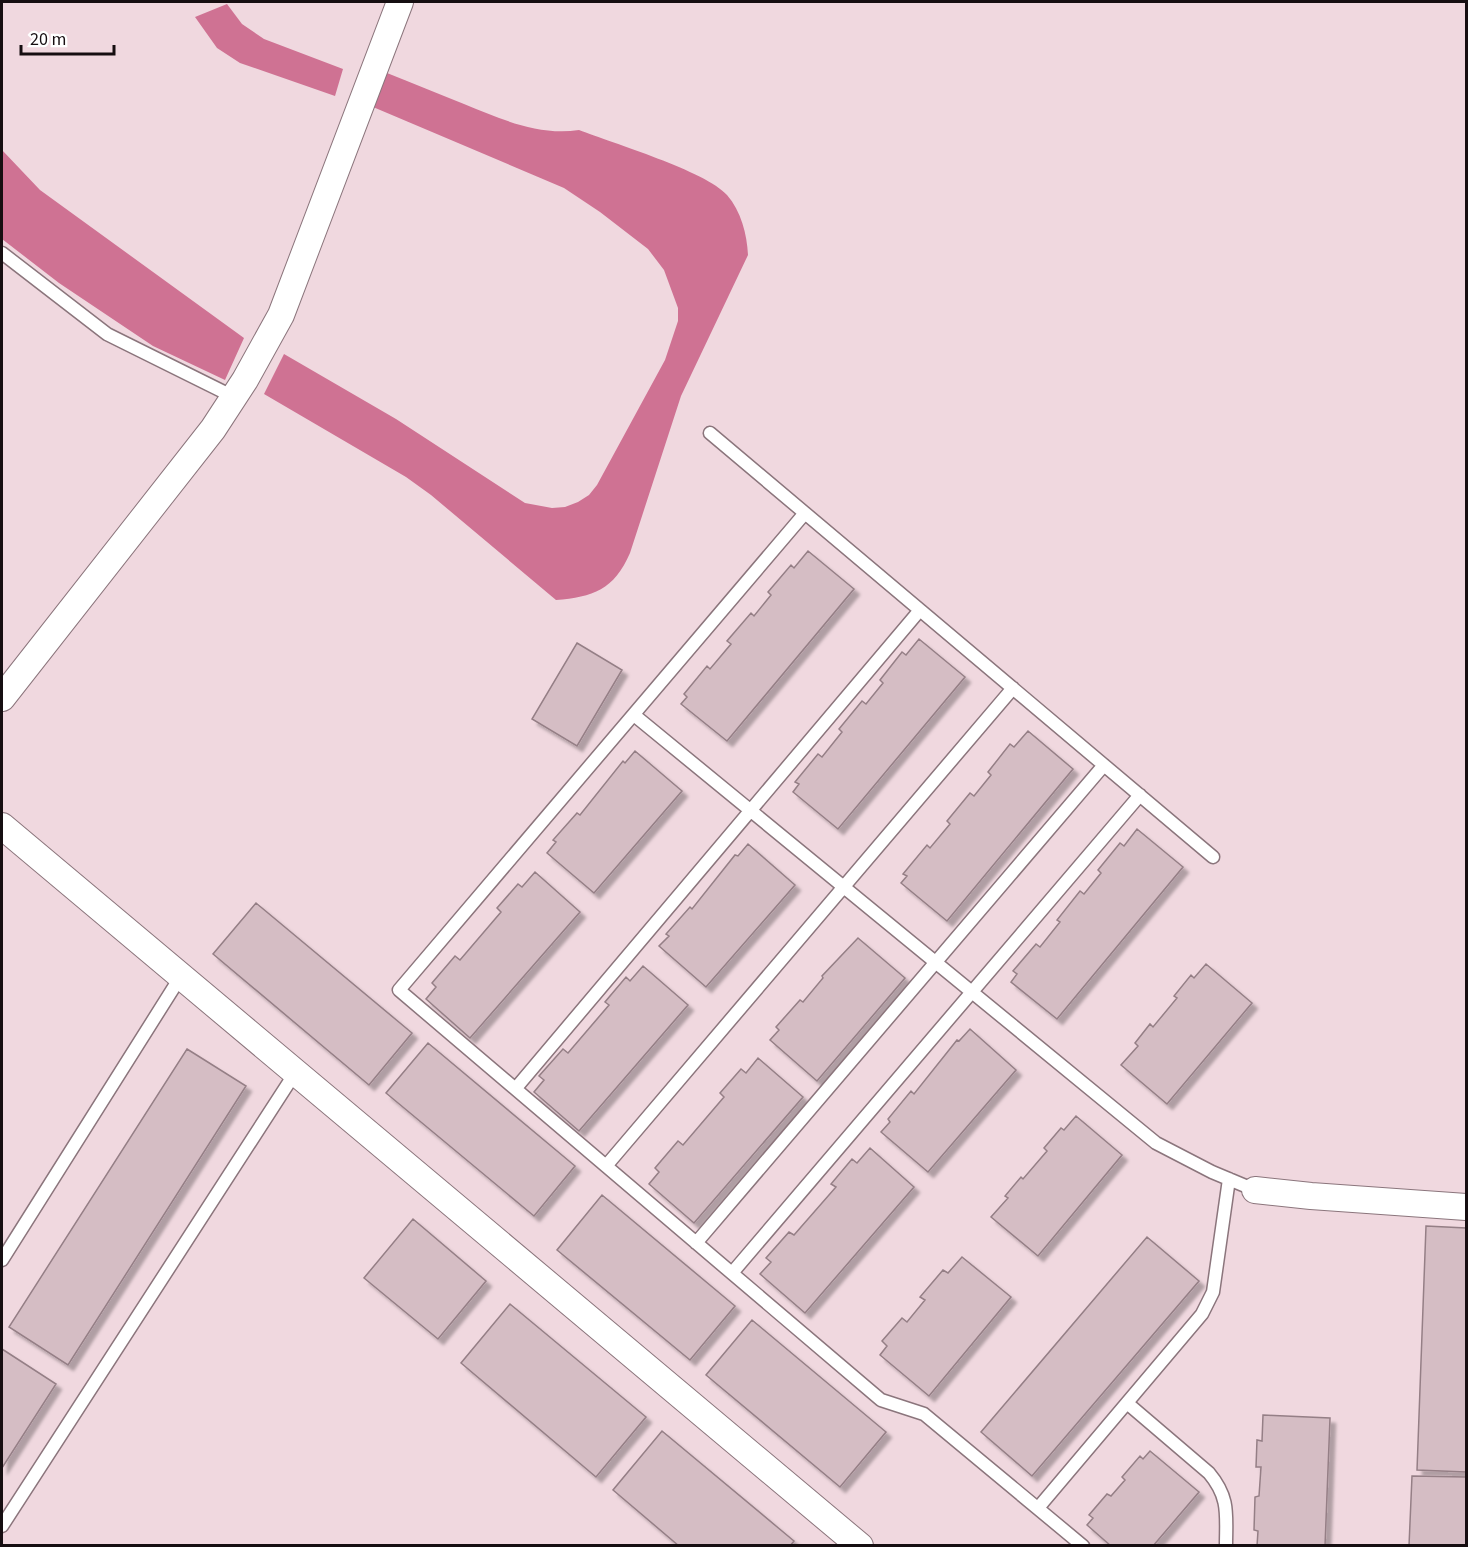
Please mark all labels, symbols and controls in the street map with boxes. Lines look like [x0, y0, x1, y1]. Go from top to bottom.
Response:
scale bar [21, 18, 114, 56]
text: 20 m [30, 27, 66, 52]

